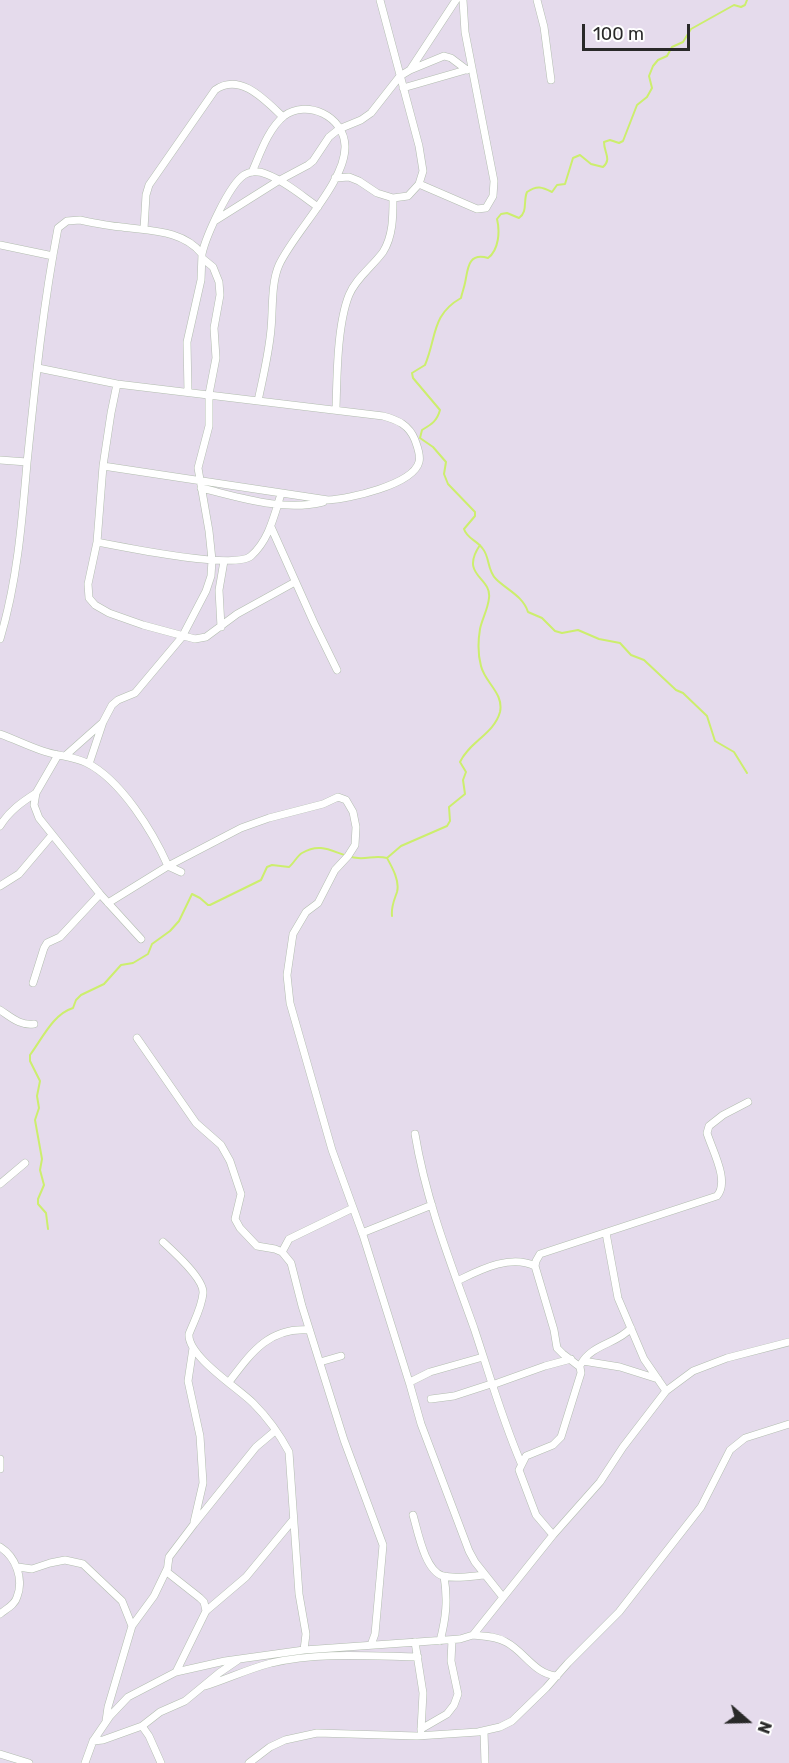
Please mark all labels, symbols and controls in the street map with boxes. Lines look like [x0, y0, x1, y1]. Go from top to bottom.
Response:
scale bar [585, 12, 693, 50]
text: 100 m [593, 23, 644, 45]
north arrow [717, 1691, 777, 1751]
text: N [753, 1719, 775, 1736]

